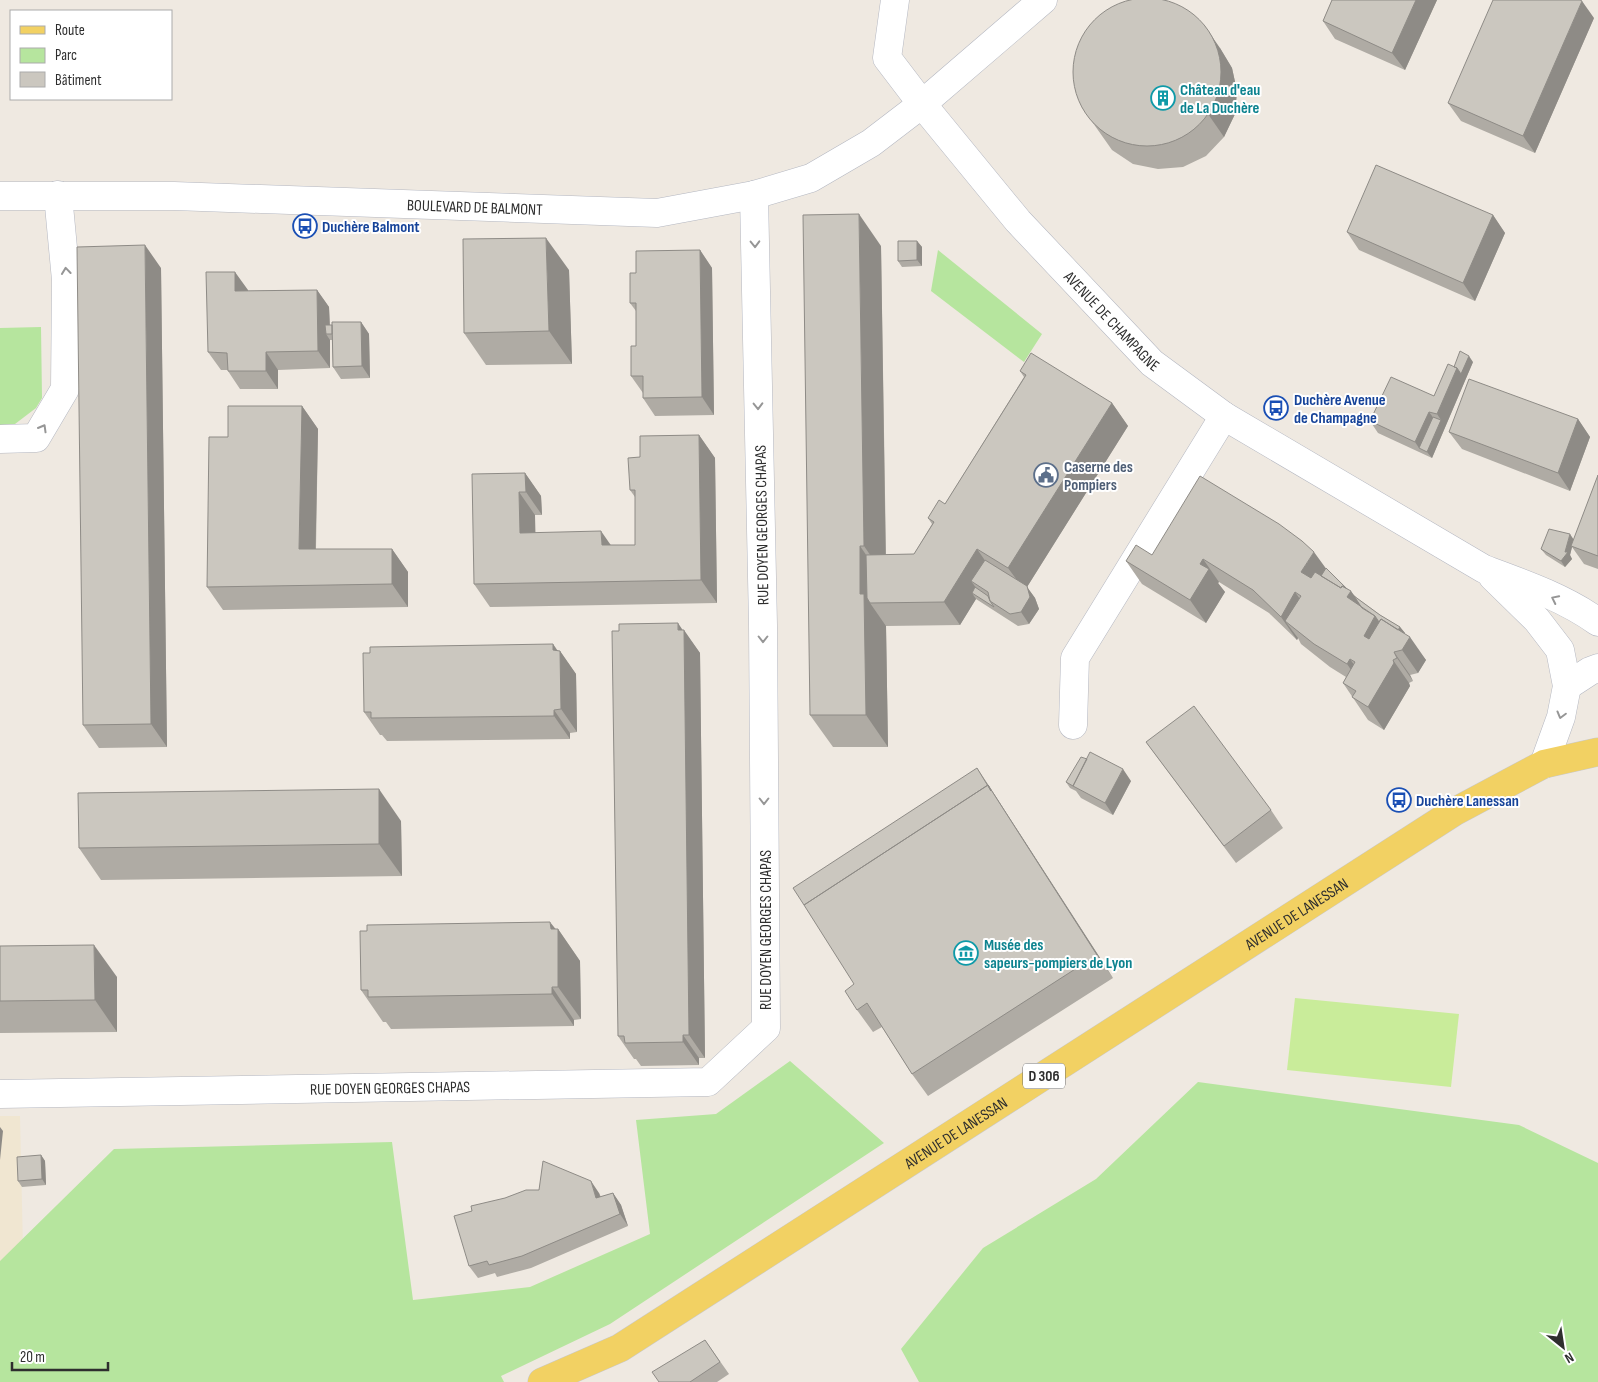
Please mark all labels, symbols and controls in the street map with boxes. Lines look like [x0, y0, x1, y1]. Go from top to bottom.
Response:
legend [10, 10, 172, 100]
text: Route [55, 21, 85, 40]
text: Parc [55, 46, 77, 65]
text: Bâtiment [55, 71, 102, 90]
place label: Château d'eau de La Duchère [1180, 81, 1260, 118]
building icon: Château d'eau de La Duchère [1150, 85, 1176, 111]
street label: BOULEVARD DE BALMONT [407, 196, 543, 220]
bus stop icon: Duchère Balmont [292, 213, 318, 239]
place label: Duchère Balmont [322, 218, 420, 237]
one-way arrow [749, 240, 760, 248]
one-way arrow [60, 267, 71, 275]
street label: AVENUE DE CHAMPAGNE [1059, 267, 1163, 376]
place label: Duchère Avenue de Champagne [1294, 391, 1386, 428]
bus stop icon: Duchère Avenue de Champagne [1263, 395, 1289, 421]
one-way arrow [753, 402, 763, 410]
one-way arrow [36, 424, 46, 433]
street label: RUE DOYEN GEORGES CHAPAS [752, 445, 773, 605]
place label: Caserne des Pompiers [1064, 458, 1133, 495]
public building icon: Caserne des Pompiers [1033, 462, 1059, 488]
one-way arrow [1552, 595, 1561, 605]
one-way arrow [758, 635, 768, 643]
one-way arrow [1556, 711, 1567, 720]
bus stop icon: Duchère Lanessan [1386, 787, 1412, 813]
place label: Duchère Lanessan [1416, 792, 1519, 811]
one-way arrow [759, 798, 769, 805]
street label: RUE DOYEN GEORGES CHAPAS [757, 850, 776, 1010]
street label: AVENUE DE LANESSAN [1241, 875, 1352, 955]
place label: Musée des sapeurs-pompiers de Lyon [984, 936, 1132, 973]
museum icon: Musée des sapeurs-pompiers de Lyon [953, 940, 979, 966]
road number: D 306 [1023, 1064, 1065, 1088]
street label: RUE DOYEN GEORGES CHAPAS [310, 1078, 470, 1100]
street label: AVENUE DE LANESSAN [901, 1094, 1011, 1174]
north arrow [1538, 1322, 1588, 1372]
scale bar [12, 1340, 109, 1372]
text: 20 m [20, 1348, 45, 1367]
text: N [1562, 1349, 1577, 1367]

